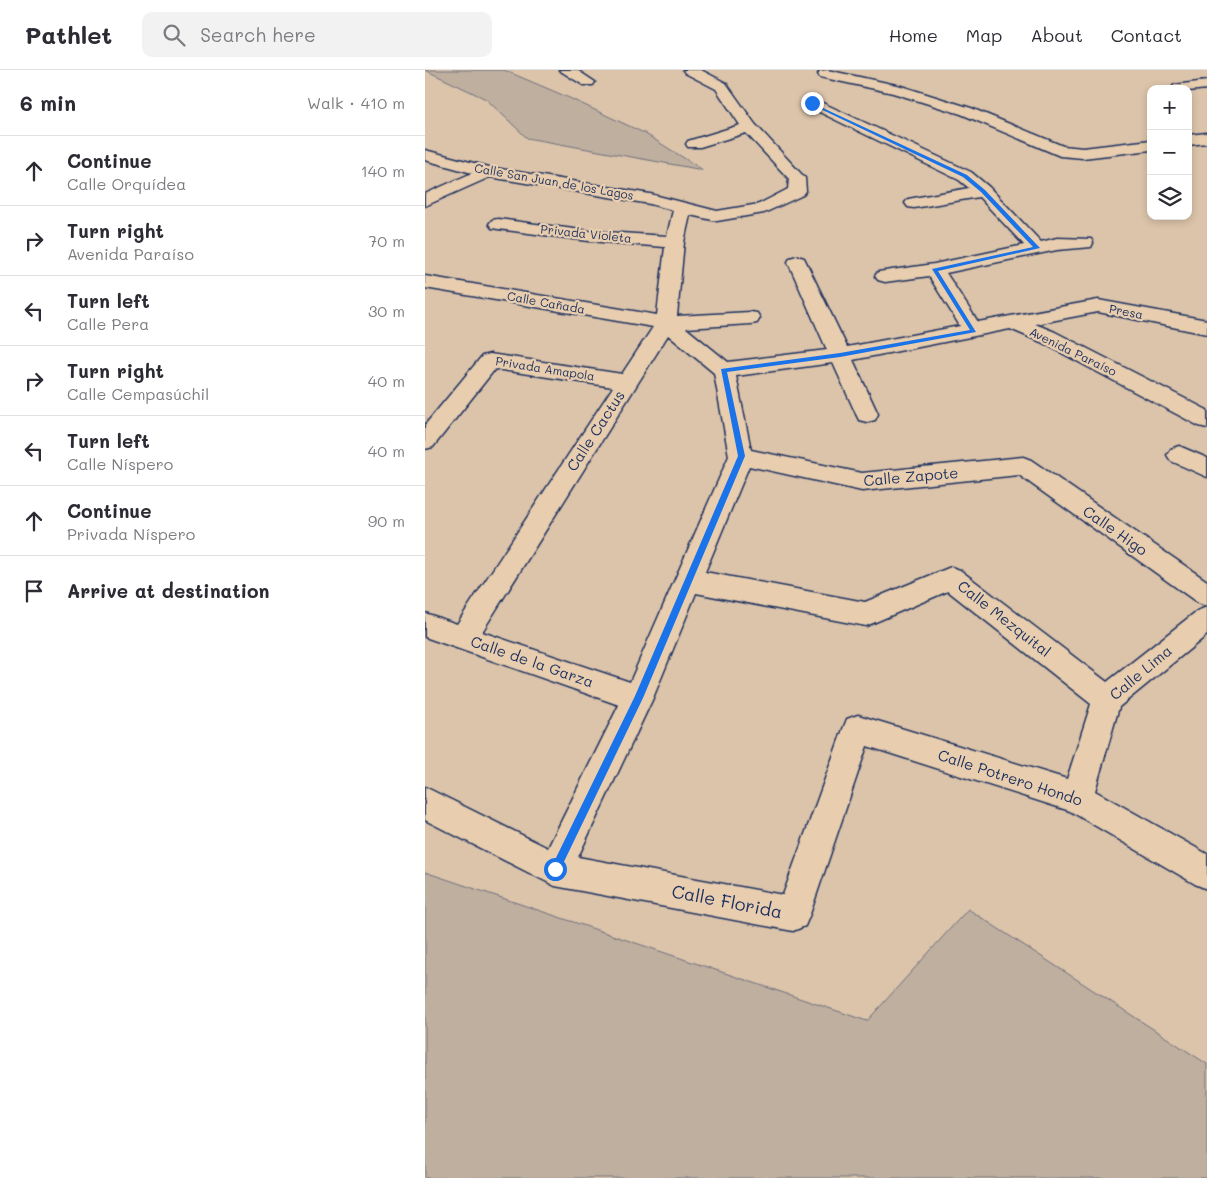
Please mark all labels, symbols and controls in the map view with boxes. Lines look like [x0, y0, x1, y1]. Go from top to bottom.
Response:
search box [142, 12, 492, 57]
text: Pathlet [25, 19, 112, 50]
icon: search [160, 21, 188, 49]
text: Search here [200, 22, 316, 47]
text: Home [889, 23, 938, 47]
text: Map [966, 23, 1002, 47]
text: About [1030, 23, 1083, 47]
text: Contact [1111, 23, 1182, 47]
map controls [1147, 85, 1192, 220]
button: + [1147, 85, 1192, 130]
text: 6 min [20, 89, 76, 116]
text: Walk · 410 m [307, 92, 405, 113]
route end [801, 92, 824, 115]
button: − [1147, 130, 1192, 175]
text: Continue [67, 148, 152, 173]
icon: ahead [20, 157, 48, 185]
street label: Calle San Juan de los Lagos [473, 159, 635, 203]
text: 140 m [361, 160, 405, 181]
text: Calle Orquídea [67, 173, 186, 194]
button: layers [1147, 175, 1192, 220]
text: Turn right [67, 218, 164, 243]
street label: Privada Violeta [540, 220, 632, 246]
icon: right [20, 227, 48, 255]
text: 70 m [368, 230, 405, 251]
text: Avenida Paraíso [67, 243, 194, 264]
street label: Calle Cañada [506, 287, 586, 317]
text: Turn left [67, 288, 150, 313]
icon: left [20, 297, 48, 325]
text: 30 m [368, 300, 405, 321]
street label: Presa [1108, 300, 1144, 322]
text: Calle Pera [67, 313, 149, 334]
street label: Avenida Paraíso [1027, 323, 1120, 379]
street label: Privada Amapola [494, 352, 596, 384]
text: Turn right [67, 358, 164, 383]
icon: right [20, 367, 48, 395]
text: 40 m [368, 370, 405, 391]
text: Calle Cempasúchil [67, 383, 209, 404]
street label: Calle Cactus [562, 386, 629, 475]
text: Turn left [67, 428, 150, 453]
icon: left [20, 437, 48, 465]
text: 40 m [368, 440, 405, 461]
text: Calle Níspero [67, 453, 173, 474]
street label: Calle Zapote [863, 462, 959, 490]
text: Continue [67, 498, 152, 523]
street label: Calle Higo [1079, 501, 1152, 560]
icon: ahead [20, 507, 48, 535]
text: 90 m [368, 510, 405, 531]
text: Privada Níspero [67, 523, 195, 544]
street label: Calle Mezquital [954, 575, 1055, 661]
icon: arrive [20, 577, 48, 605]
text: Arrive at destination [67, 578, 270, 603]
street label: Calle de la Garza [468, 631, 597, 691]
street label: Calle Lima [1105, 640, 1176, 704]
street label: Calle Potrero Hondo [936, 744, 1085, 810]
route start [544, 858, 567, 881]
street label: Calle Florida [670, 879, 785, 924]

